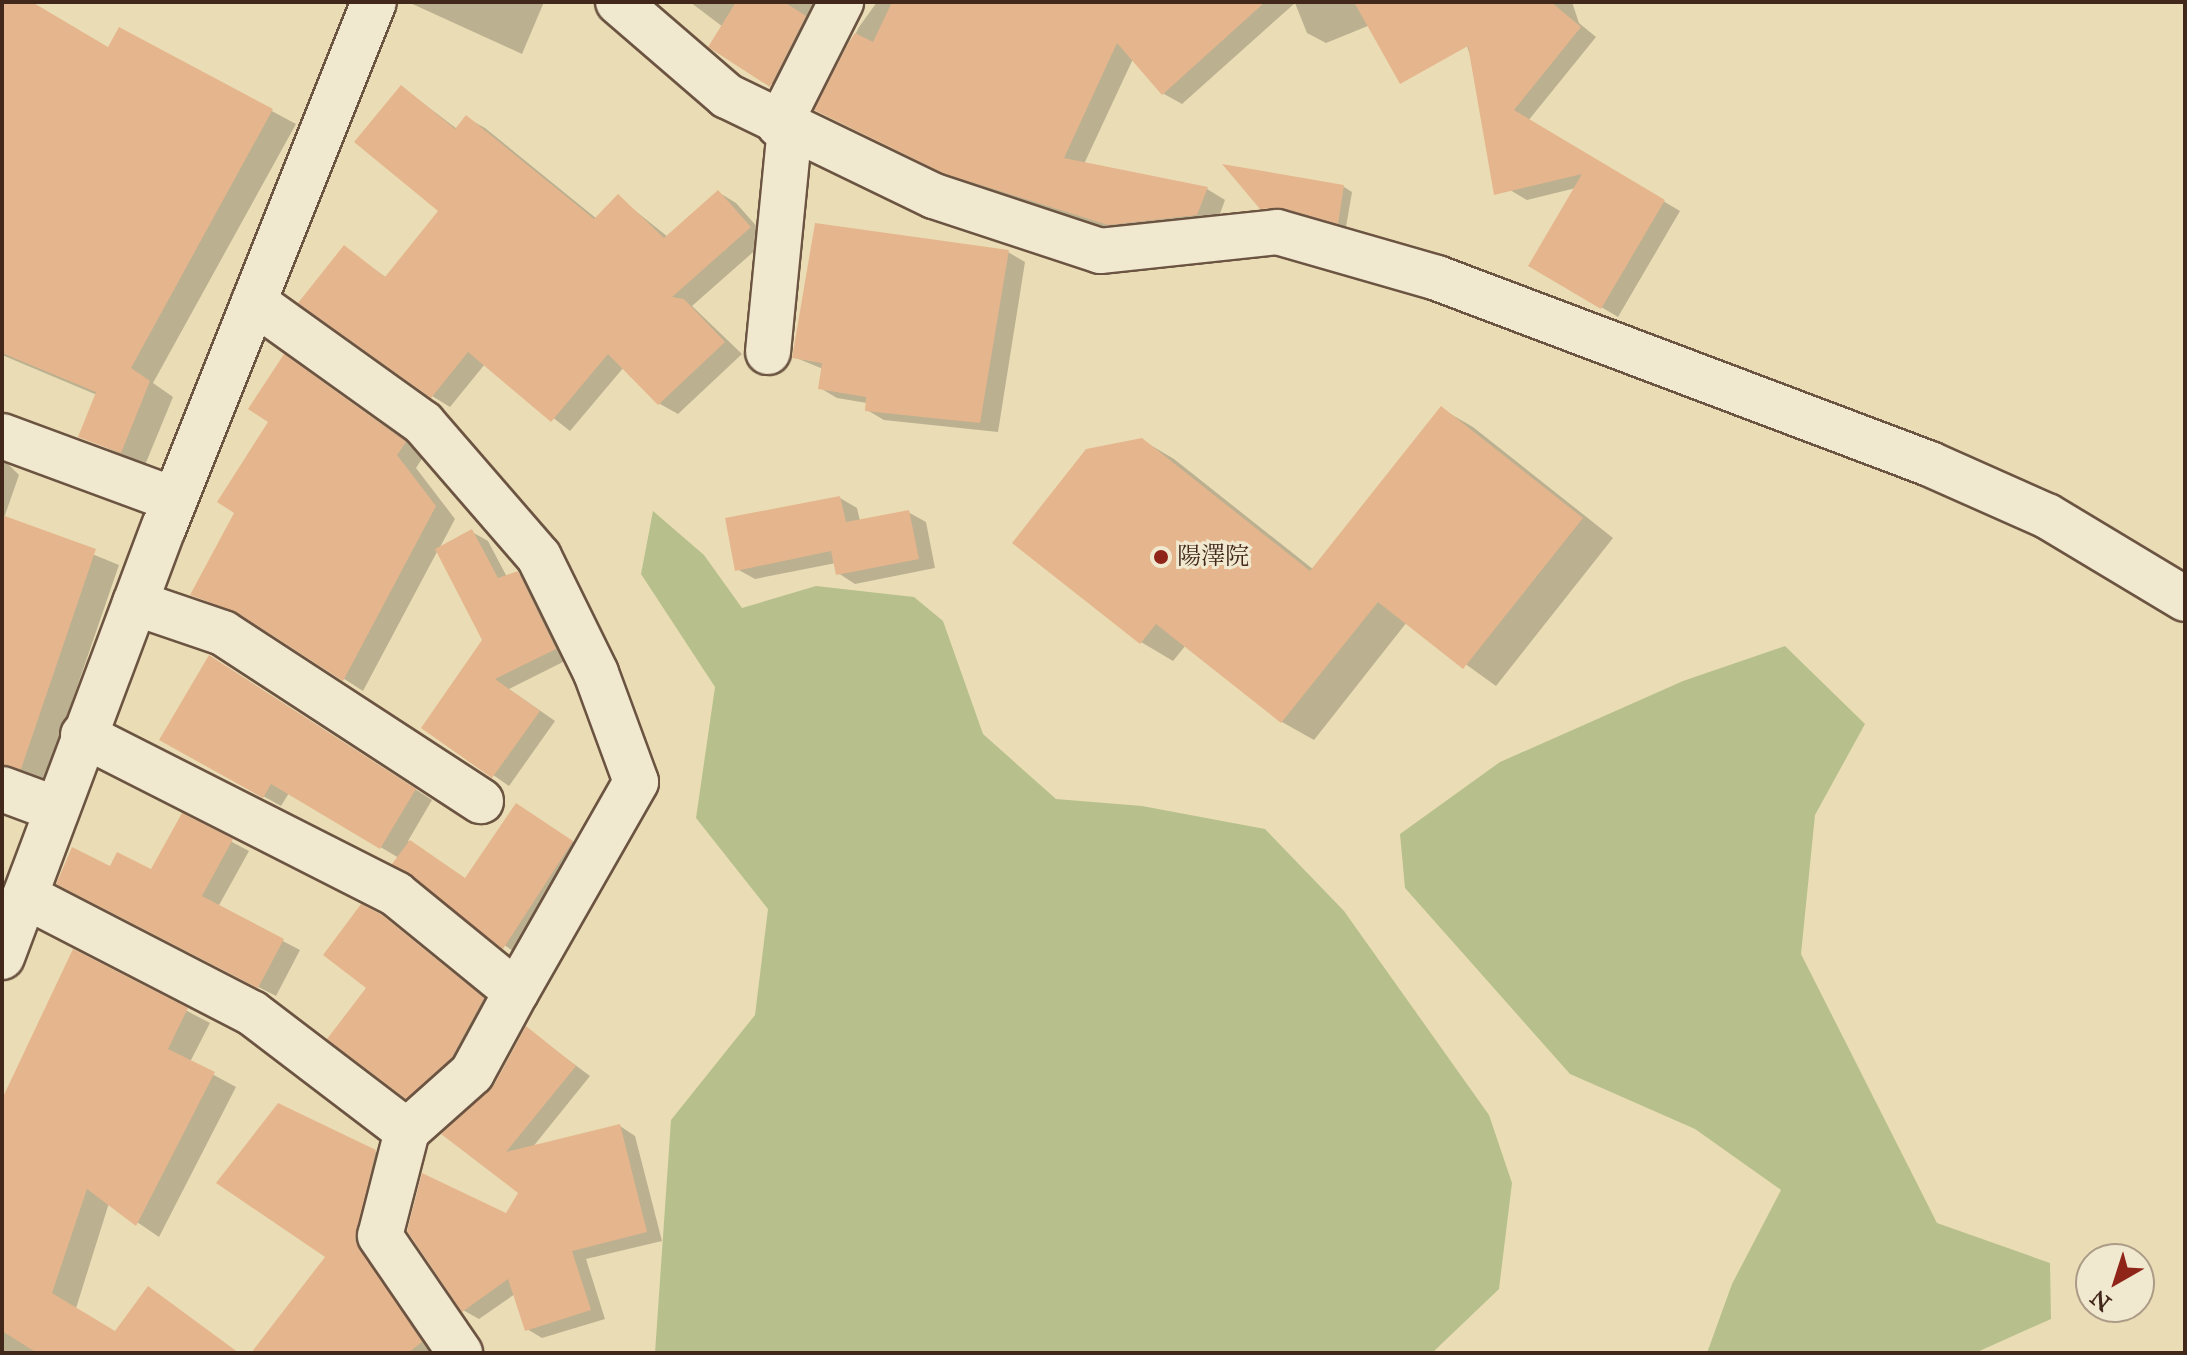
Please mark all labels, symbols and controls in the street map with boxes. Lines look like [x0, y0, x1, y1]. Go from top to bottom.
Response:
place label: 陽澤院 [1177, 543, 1249, 571]
marker: 陽澤院 [1152, 548, 1170, 566]
north arrow [2075, 1243, 2155, 1323]
text: N [2085, 1284, 2117, 1317]

